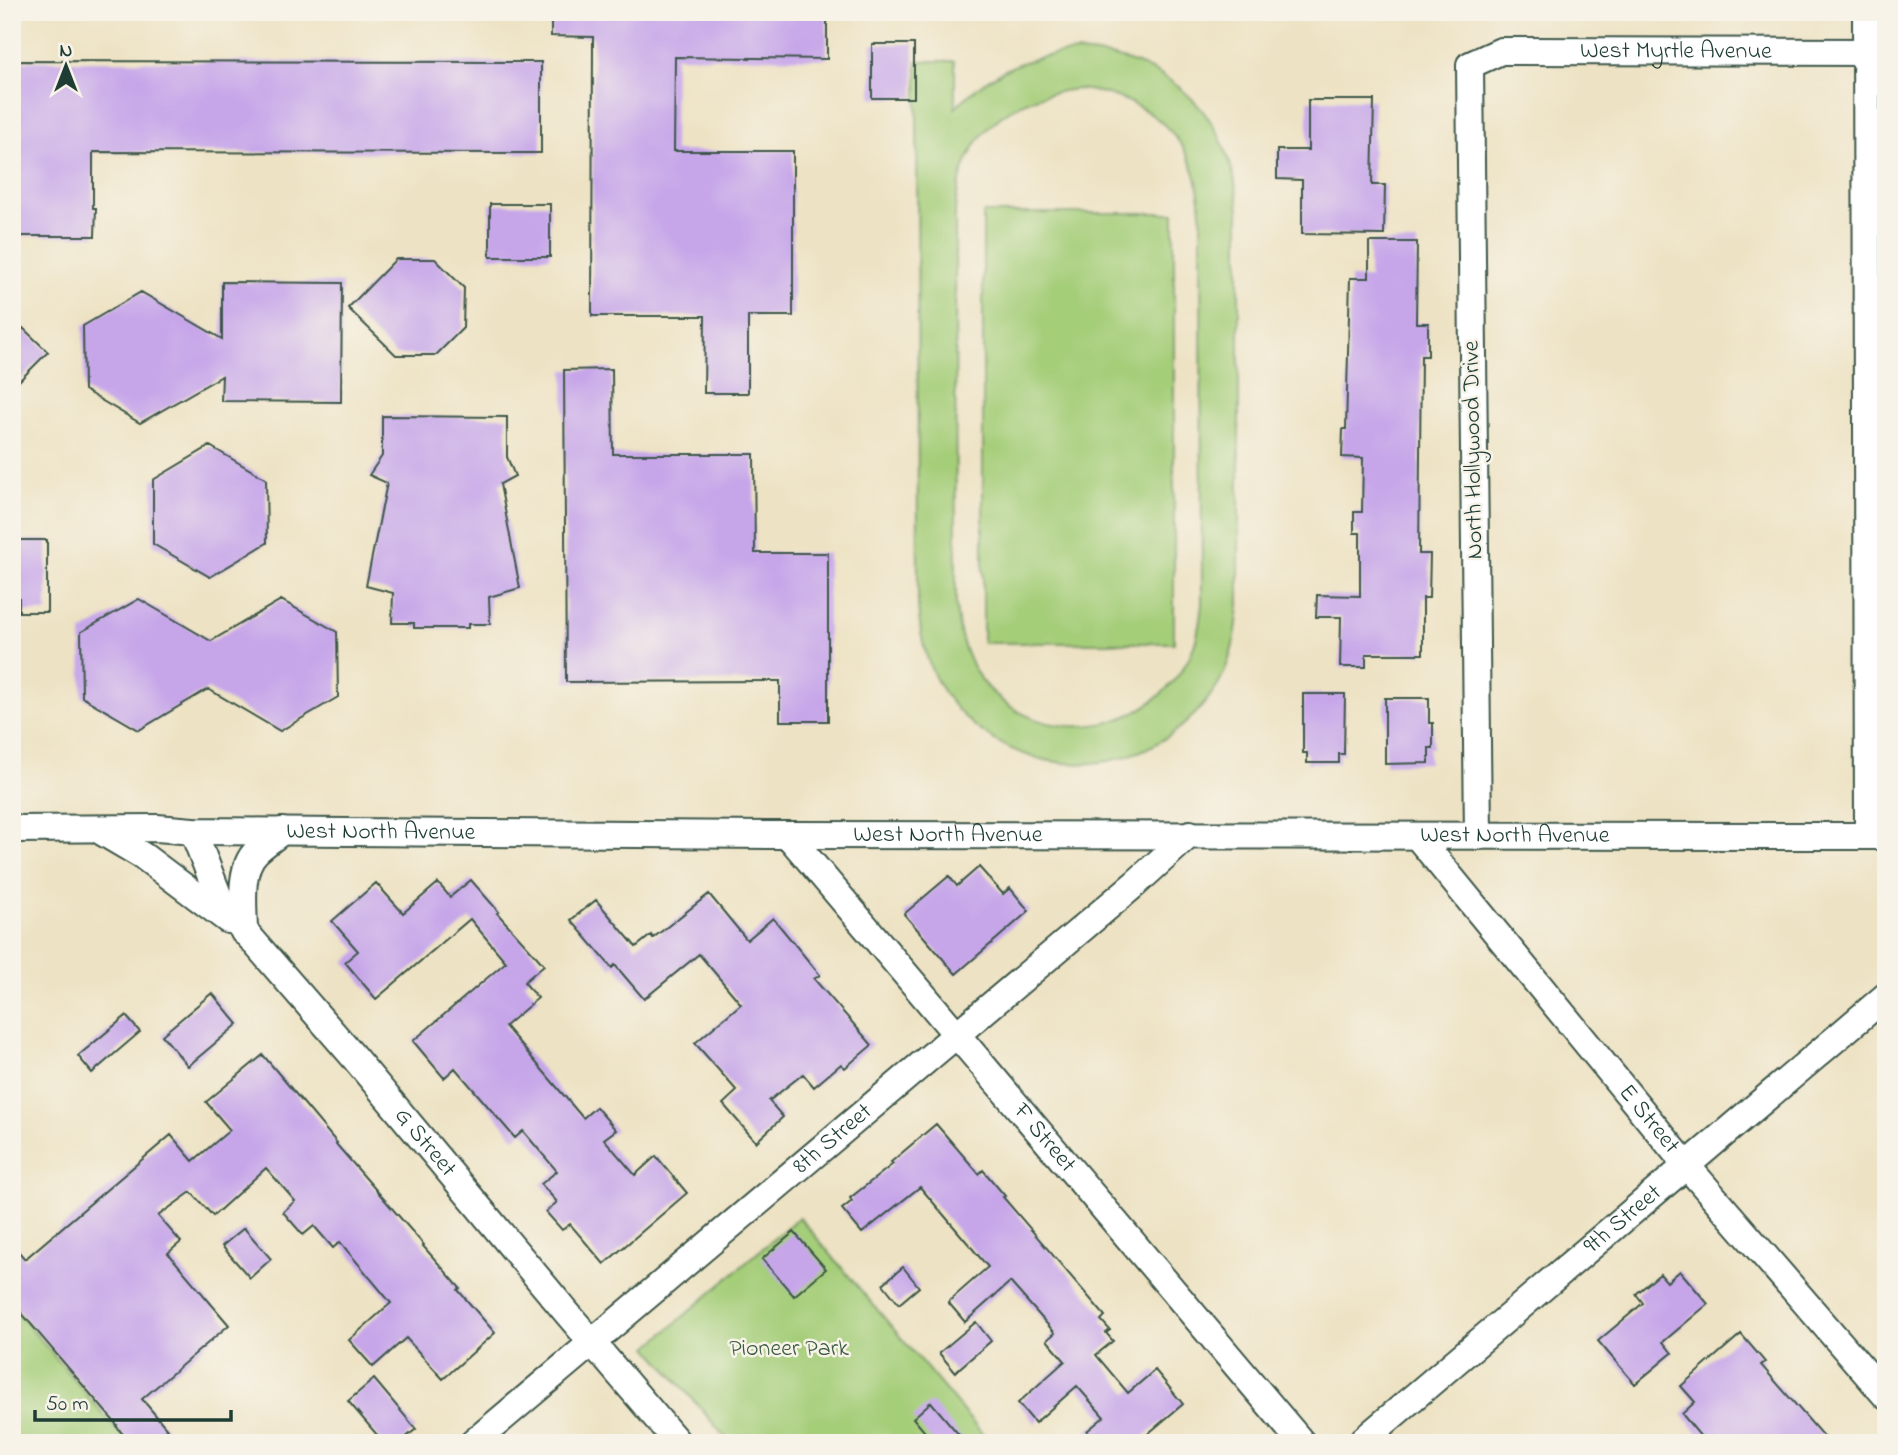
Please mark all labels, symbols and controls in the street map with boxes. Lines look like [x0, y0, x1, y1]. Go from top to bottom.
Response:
north arrow [32, 32, 102, 102]
street label: West Myrtle Avenue [1580, 34, 1772, 70]
text: N [60, 38, 73, 65]
street label: North Hollywood Drive [1455, 340, 1494, 560]
street label: West North Avenue [286, 814, 476, 850]
street label: West North Avenue [853, 818, 1043, 853]
street label: West North Avenue [1420, 818, 1610, 853]
street label: E Street [1610, 1077, 1688, 1162]
street label: 8th Street [785, 1095, 880, 1183]
street label: F Street [1004, 1095, 1084, 1181]
street label: G Street [385, 1100, 465, 1185]
street label: 9th Street [1576, 1176, 1670, 1263]
park label: Pioneer Park [729, 1332, 849, 1367]
scale bar [35, 1378, 231, 1422]
text: 50 m [46, 1390, 89, 1420]

